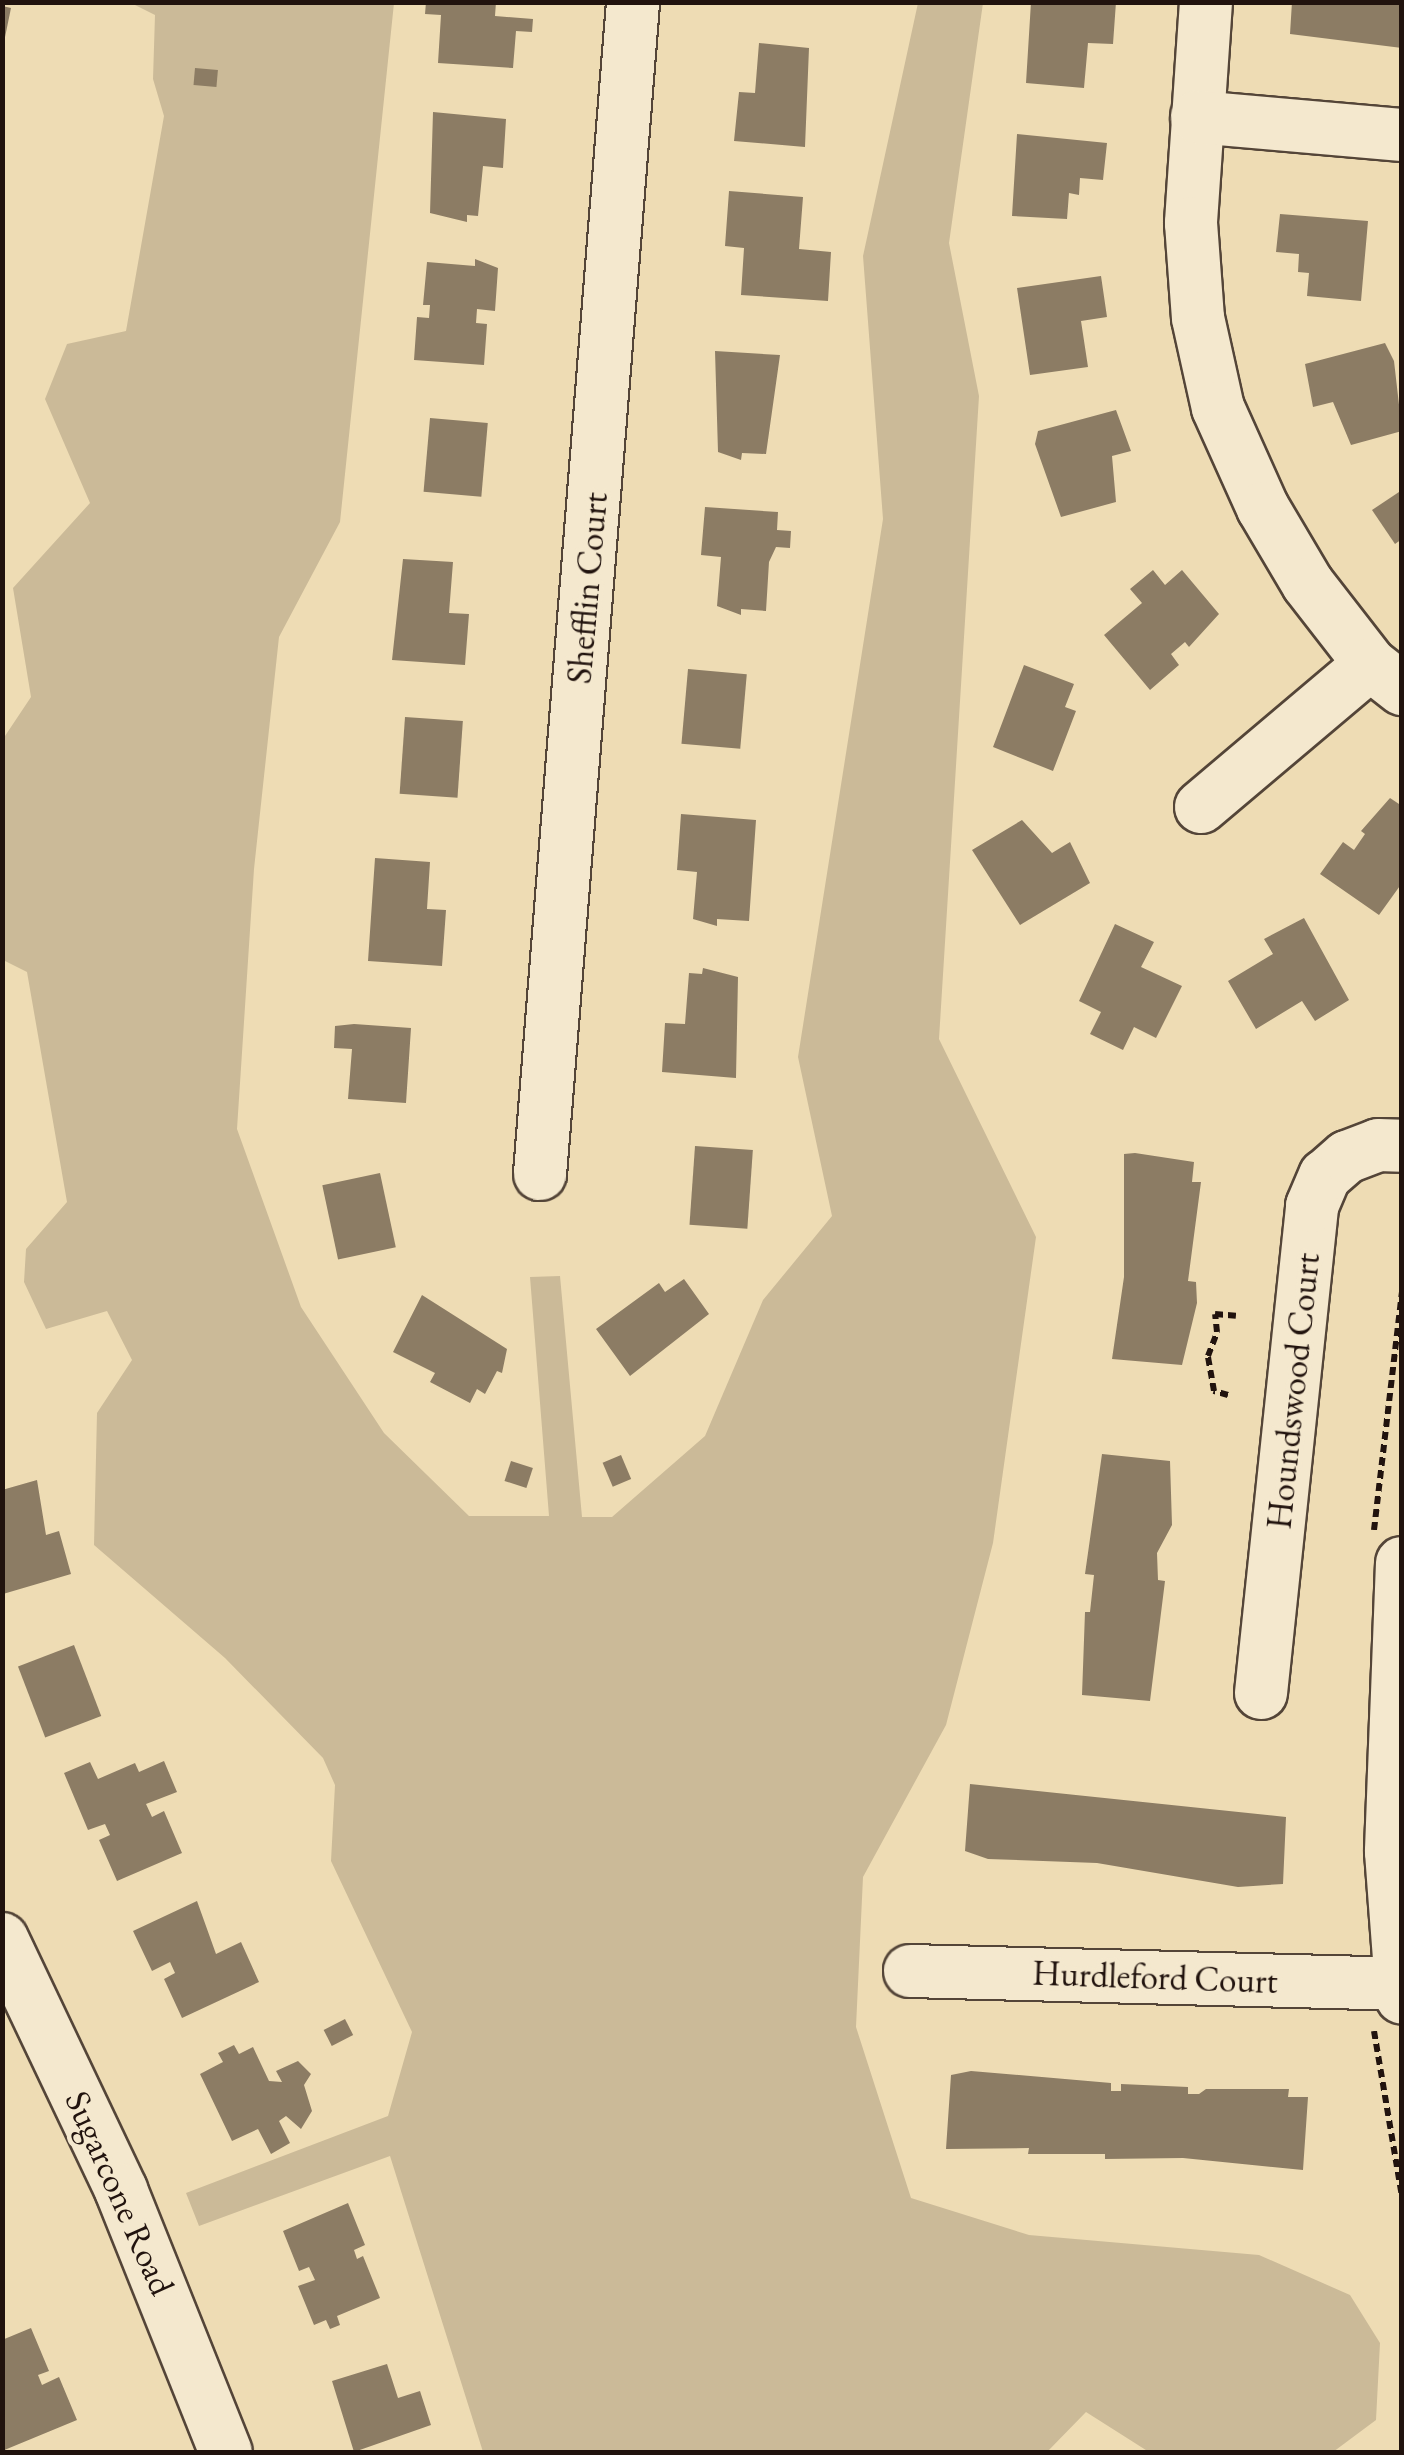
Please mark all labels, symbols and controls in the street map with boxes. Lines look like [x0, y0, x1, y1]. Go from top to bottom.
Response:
street label: Shefflin Court [558, 491, 616, 685]
street label: Houndswood Court [1258, 1251, 1328, 1531]
street label: Hurdleford Court [1032, 1952, 1278, 2002]
street label: Sugarcone Road [56, 2084, 184, 2302]

